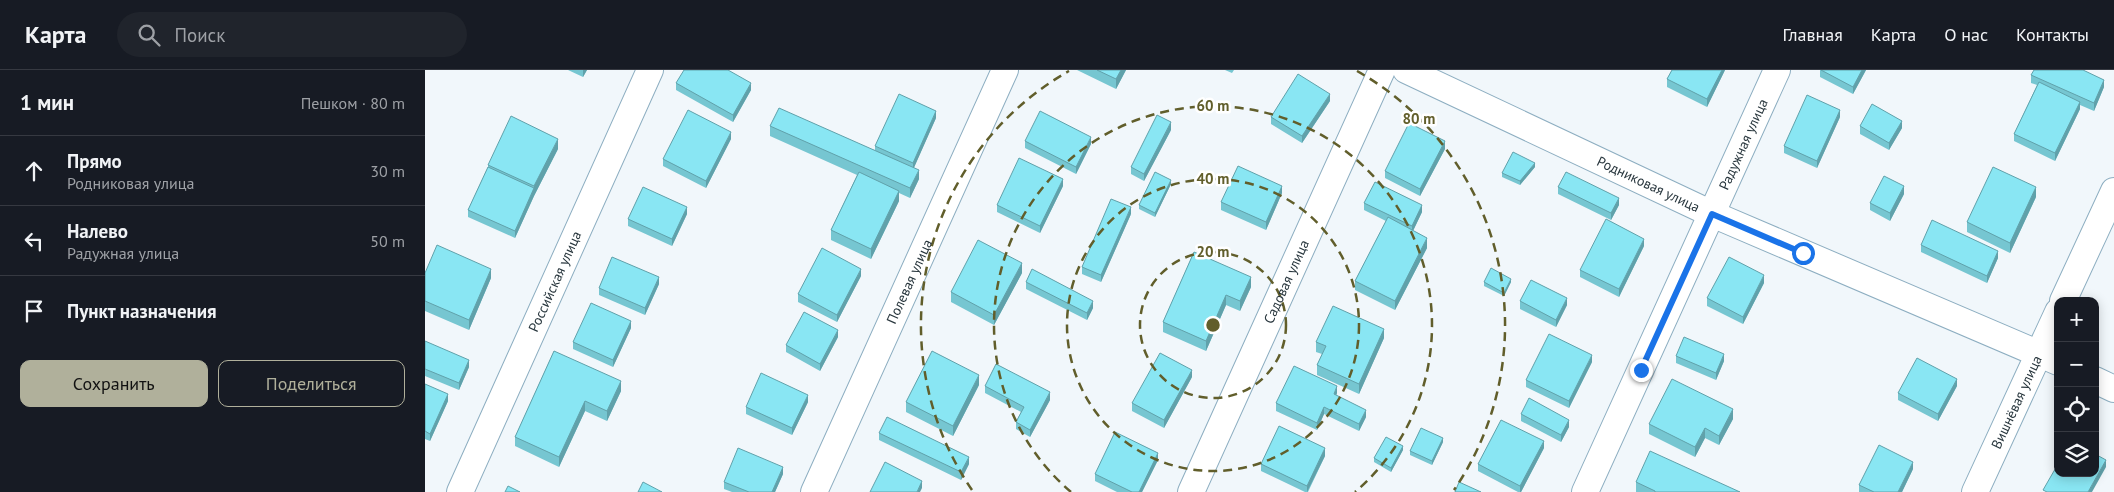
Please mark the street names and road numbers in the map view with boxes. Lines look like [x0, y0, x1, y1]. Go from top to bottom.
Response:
street label: Радужная улица [1715, 96, 1772, 193]
street label: Родниковая улица [1594, 152, 1703, 216]
street label: Российская улица [524, 228, 585, 335]
street label: Полевая улица [882, 236, 936, 327]
street label: Садовая улица [1259, 237, 1313, 326]
street label: Вишнёвая улица [1987, 352, 2046, 452]

